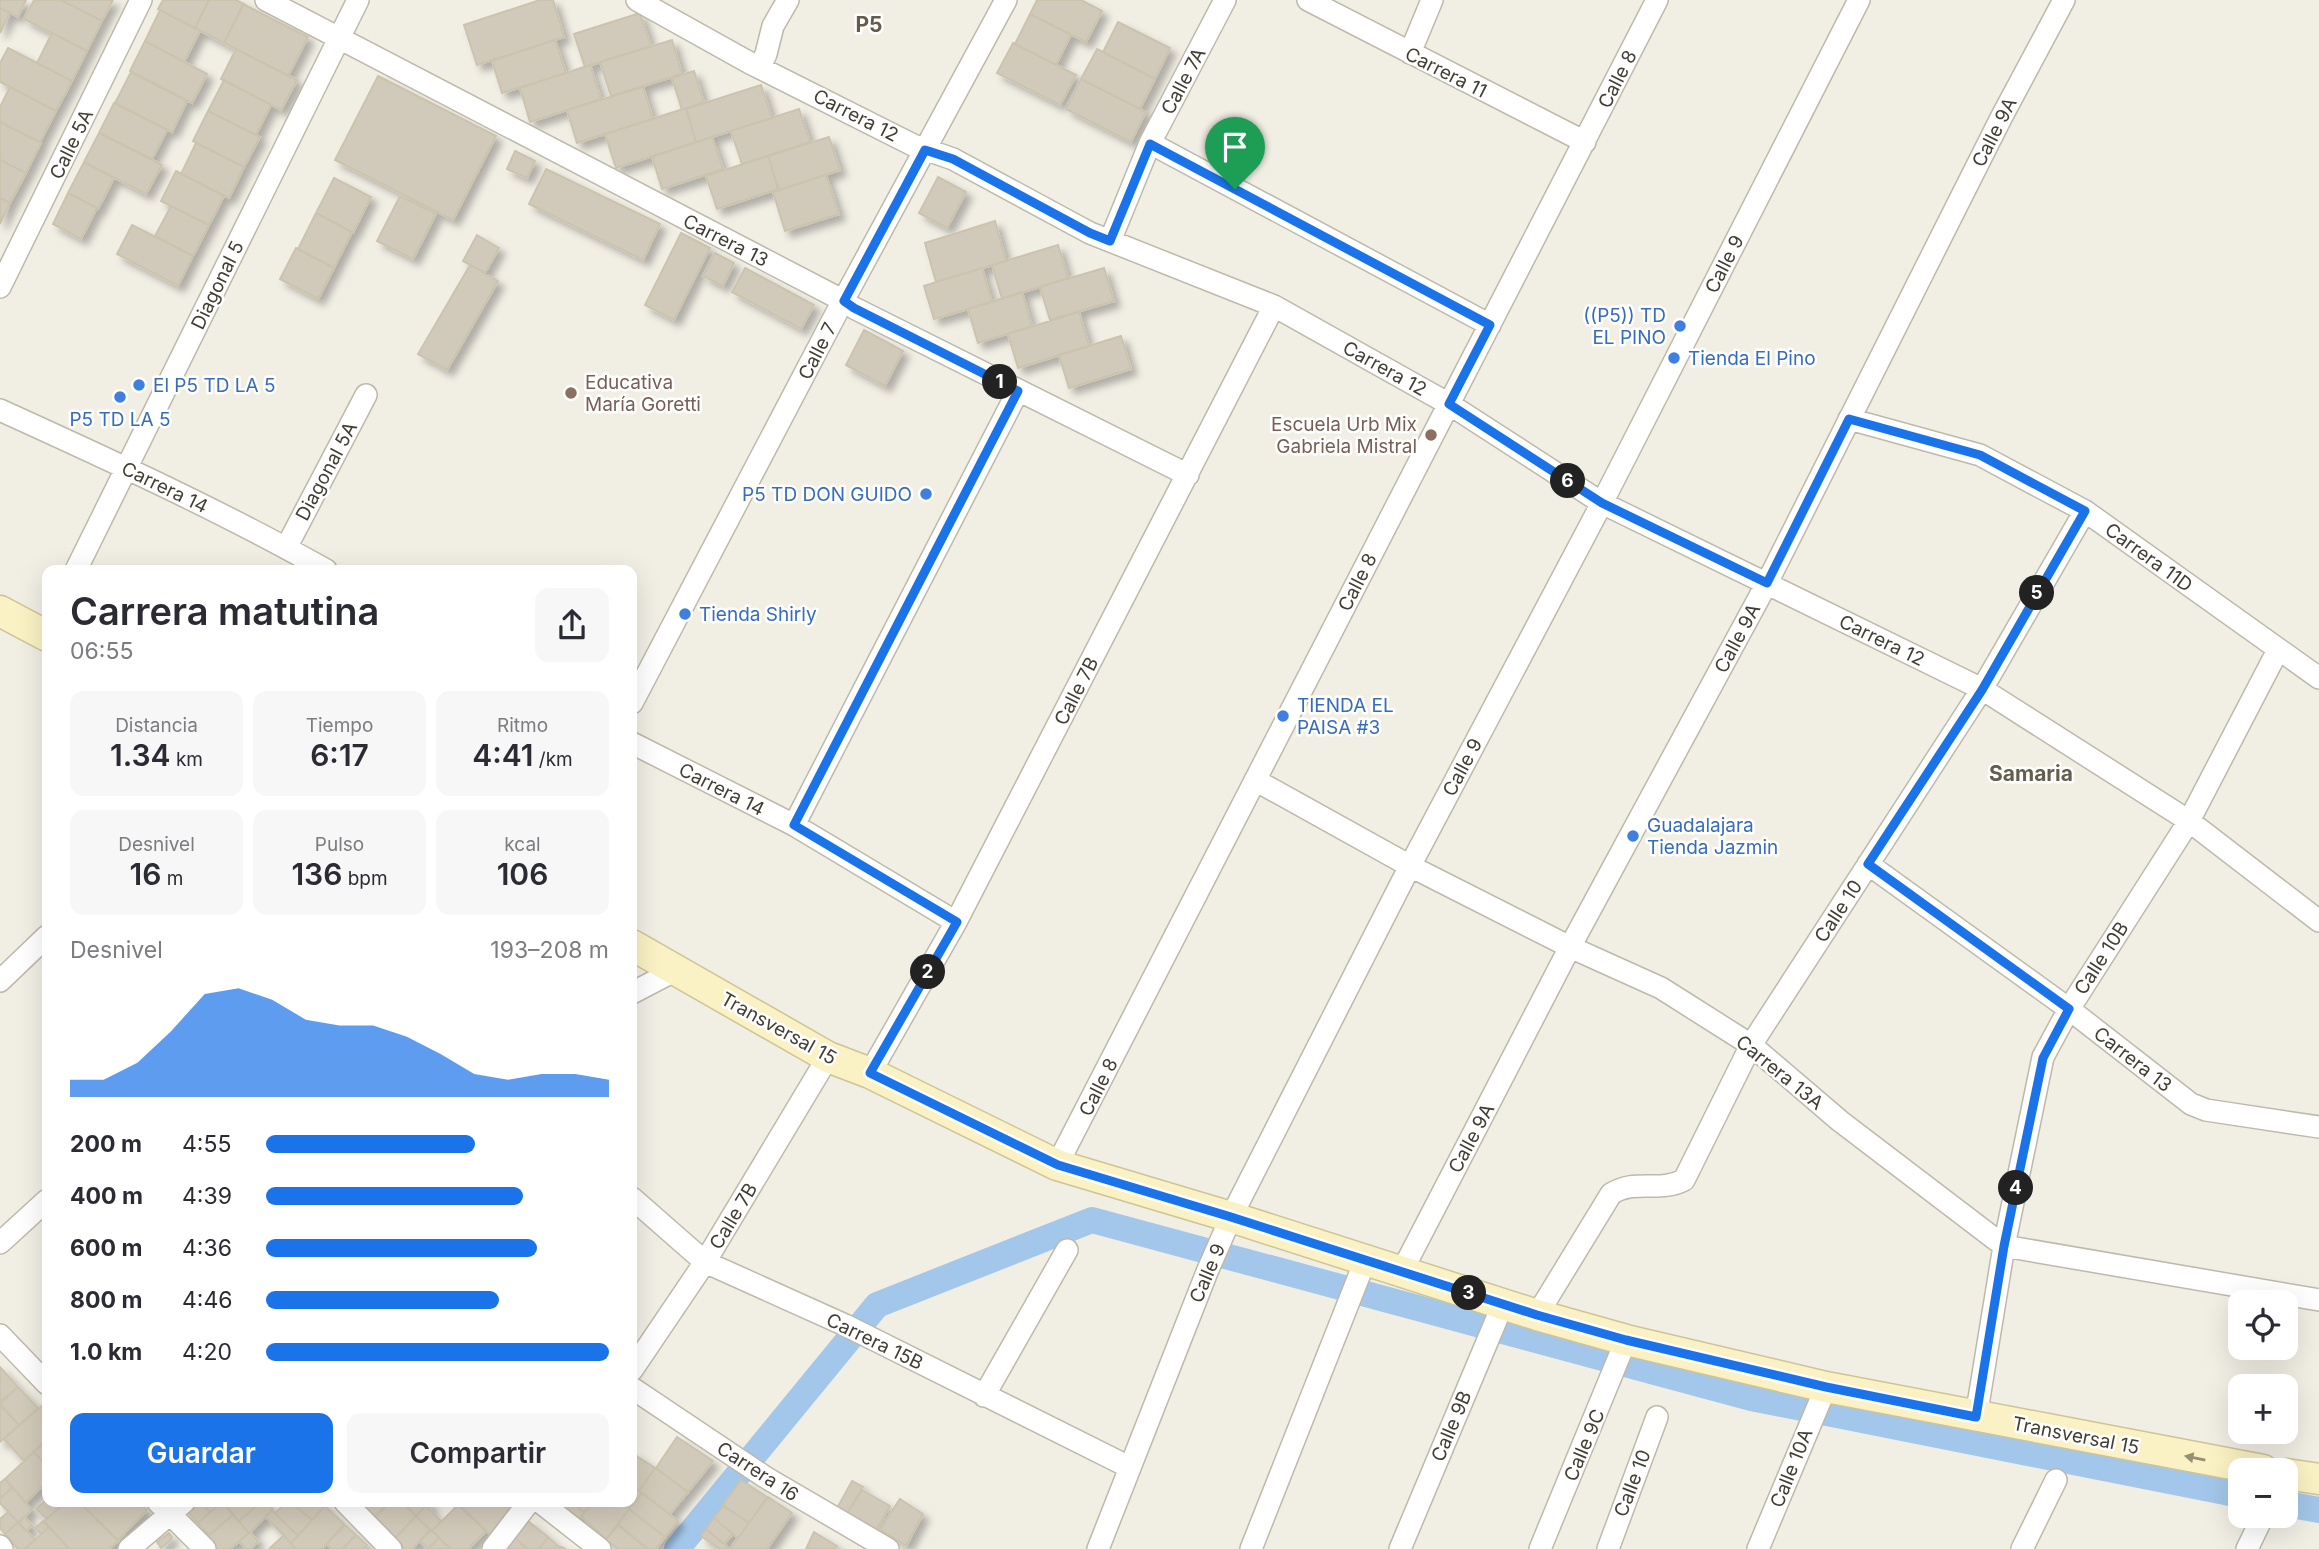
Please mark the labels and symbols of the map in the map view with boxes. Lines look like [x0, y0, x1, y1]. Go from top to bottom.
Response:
district label: P5 [855, 12, 883, 37]
street label: Carrera 11 [1401, 42, 1490, 103]
street label: Calle 7A [1156, 44, 1210, 118]
street label: Calle 8 [1593, 46, 1642, 112]
street label: Carrera 12 [809, 84, 902, 147]
street label: Calle 9A [1967, 94, 2022, 171]
street label: Calle 5A [45, 106, 98, 183]
pin [1205, 117, 1265, 189]
street label: Carrera 13 [679, 209, 772, 272]
street label: Calle 9 [1700, 231, 1749, 297]
street label: Diagonal 5 [186, 237, 249, 333]
place label: ((P5)) TD EL PINO [1583, 304, 1666, 349]
marker: ((P5)) TD EL PINO [1672, 318, 1688, 334]
street label: Calle 7 [793, 319, 842, 384]
street label: Carrera 12 [1339, 336, 1431, 401]
place label: Tienda El Pino [1688, 347, 1816, 370]
marker: Tienda El Pino [1666, 350, 1682, 366]
pin: 1 [982, 364, 1018, 400]
place label: Educativa María Goretti [585, 371, 701, 416]
place label: El P5 TD LA 5 [153, 374, 275, 397]
marker: El P5 TD LA 5 [131, 377, 147, 393]
marker: Educativa María Goretti [563, 385, 579, 401]
marker: P5 TD LA 5 [112, 389, 128, 405]
place label: P5 TD LA 5 [69, 408, 171, 431]
place label: Escuela Urb Mix Gabriela Mistral [1271, 413, 1417, 458]
street label: Diagonal 5A [291, 418, 362, 525]
marker: Escuela Urb Mix Gabriela Mistral [1423, 427, 1439, 443]
street label: Carrera 14 [118, 457, 212, 518]
pin: 6 [1550, 463, 1586, 498]
place label: P5 TD DON GUIDO [742, 483, 912, 506]
marker: P5 TD DON GUIDO [918, 486, 934, 502]
street label: Carrera 11D [2101, 518, 2197, 597]
street label: Calle 8 [1333, 549, 1382, 615]
pin: 5 [2020, 576, 2054, 610]
street label: Calle 9A [1710, 600, 1765, 677]
place label: Tienda Shirly [699, 603, 817, 626]
marker: Tienda Shirly [677, 606, 693, 622]
street label: Carrera 12 [1835, 610, 1928, 671]
street label: Calle 7B [1050, 653, 1103, 729]
place label: TIENDA EL PAISA #3 [1297, 694, 1394, 739]
marker: TIENDA EL PAISA #3 [1275, 708, 1291, 724]
street label: Calle 9 [1438, 734, 1487, 800]
street label: Carrera 14 [675, 758, 768, 821]
district label: Samaria [1989, 761, 2073, 786]
place label: Guadalajara Tienda Jazmin [1647, 814, 1778, 859]
marker: Guadalajara Tienda Jazmin [1625, 828, 1641, 844]
street label: Calle 10 [1810, 876, 1867, 947]
street label: Calle 10B [2069, 917, 2133, 999]
pin: 2 [911, 954, 946, 990]
street label: Transversal 15 [717, 987, 841, 1070]
street label: Carrera 13 [2089, 1022, 2176, 1097]
street label: Carrera 13A [1731, 1030, 1828, 1115]
street label: Calle 8 [1074, 1054, 1123, 1120]
street label: Calle 9A [1444, 1100, 1499, 1177]
pin: 4 [1998, 1170, 2034, 1206]
street label: Calle 7B [705, 1179, 762, 1254]
street label: Calle 9 [1185, 1240, 1230, 1306]
pin: 3 [1452, 1276, 1486, 1310]
street label: Carrera 15B [823, 1308, 927, 1375]
street label: Calle 9B [1426, 1387, 1477, 1465]
street label: Calle 9C [1559, 1406, 1610, 1485]
street label: Transversal 15 [2011, 1412, 2141, 1459]
street label: Calle 10A [1765, 1425, 1818, 1511]
street label: Carrera 16 [713, 1437, 803, 1506]
street label: Calle 10 [1609, 1446, 1656, 1520]
one-way arrow [2184, 1452, 2206, 1463]

